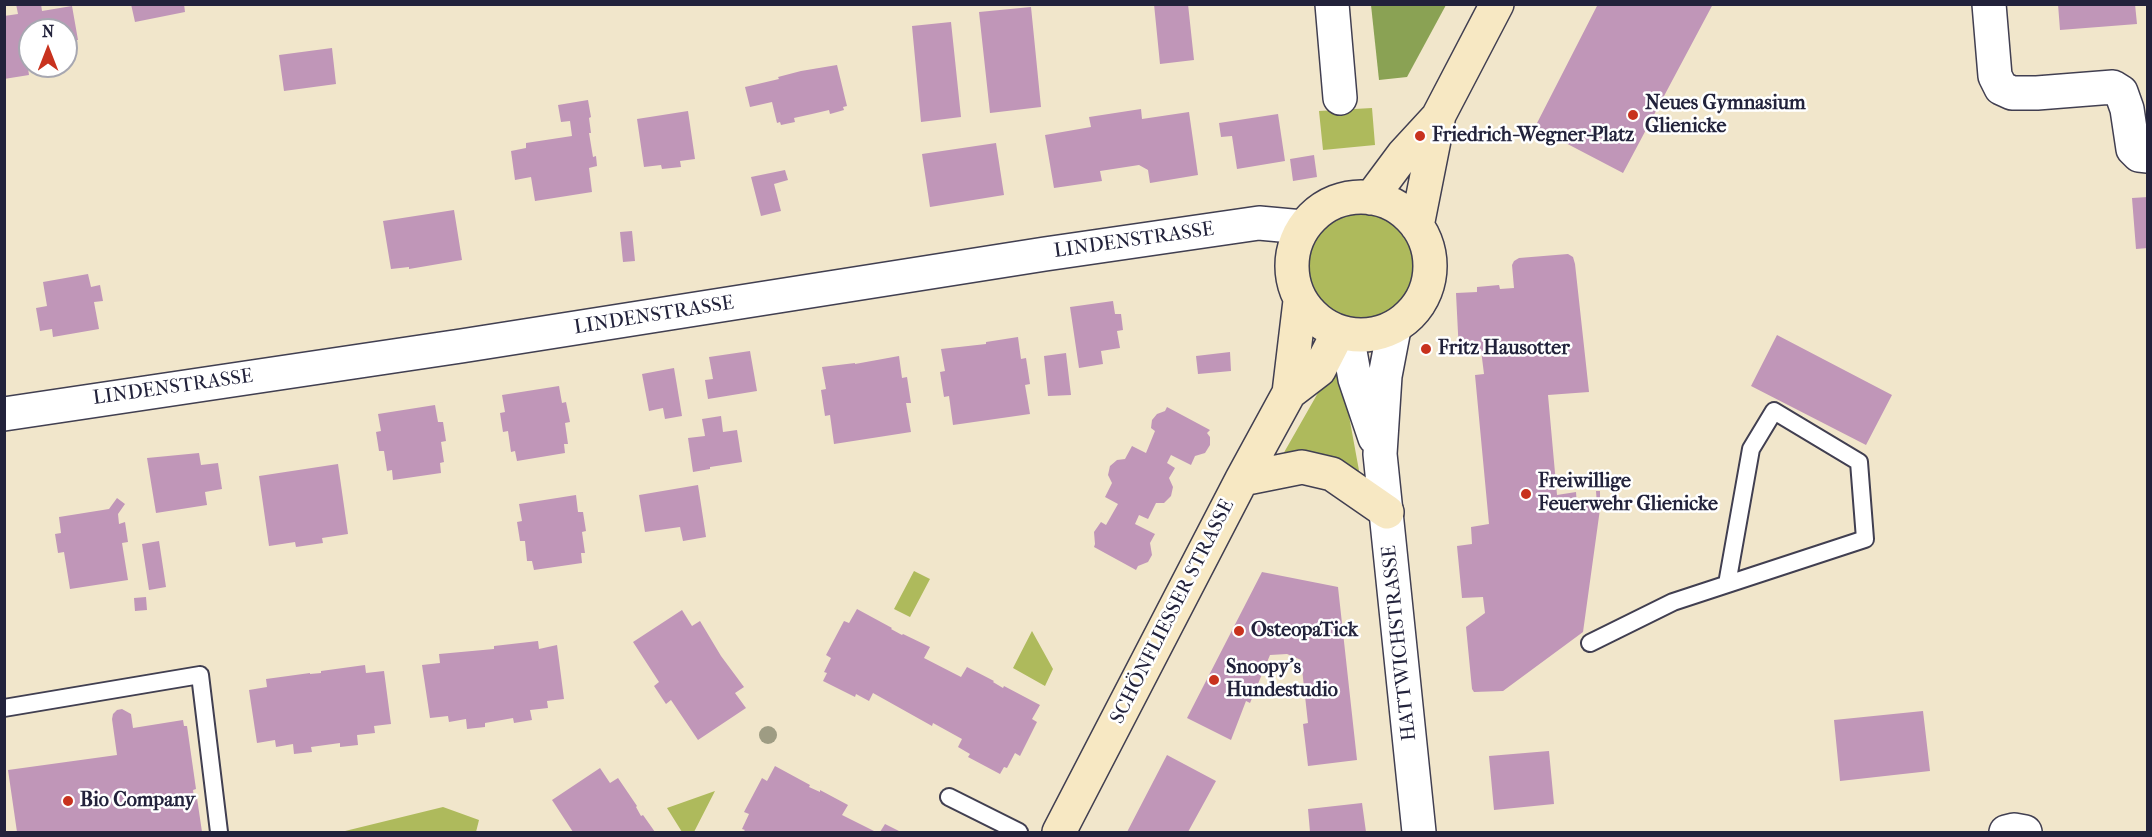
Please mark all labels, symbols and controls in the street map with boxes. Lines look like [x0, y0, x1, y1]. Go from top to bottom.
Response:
north arrow [18, 18, 78, 78]
text: N [42, 22, 54, 41]
place label: Neues Gymnasium Glienicke [1645, 92, 1806, 139]
marker: Neues Gymnasium Glienicke [1626, 108, 1640, 122]
place label: Friedrich-Wegner-Platz [1432, 124, 1634, 148]
marker: Friedrich-Wegner-Platz [1413, 129, 1427, 143]
street label: LINDENSTRASSE [1052, 218, 1216, 264]
street label: LINDENSTRASSE [572, 292, 736, 340]
place label: Fritz Hausotter [1438, 337, 1570, 361]
marker: Fritz Hausotter [1419, 342, 1433, 356]
street label: LINDENSTRASSE [91, 365, 255, 411]
place label: Freiwillige Feuerwehr Glienicke [1538, 470, 1718, 517]
marker: Freiwillige Feuerwehr Glienicke [1519, 487, 1533, 501]
street label: SCHÖNFLIESSER STRASSE [1106, 496, 1240, 728]
street label: HATTWICHSTRASSE [1378, 544, 1422, 742]
place label: OsteopaTick [1251, 619, 1358, 643]
marker: OsteopaTick [1232, 624, 1246, 638]
place label: Snoopy's Hundestudio [1226, 656, 1338, 703]
marker: Snoopy's Hundestudio [1207, 673, 1221, 687]
place label: Bio Company [80, 789, 195, 813]
marker: Bio Company [61, 794, 75, 808]

